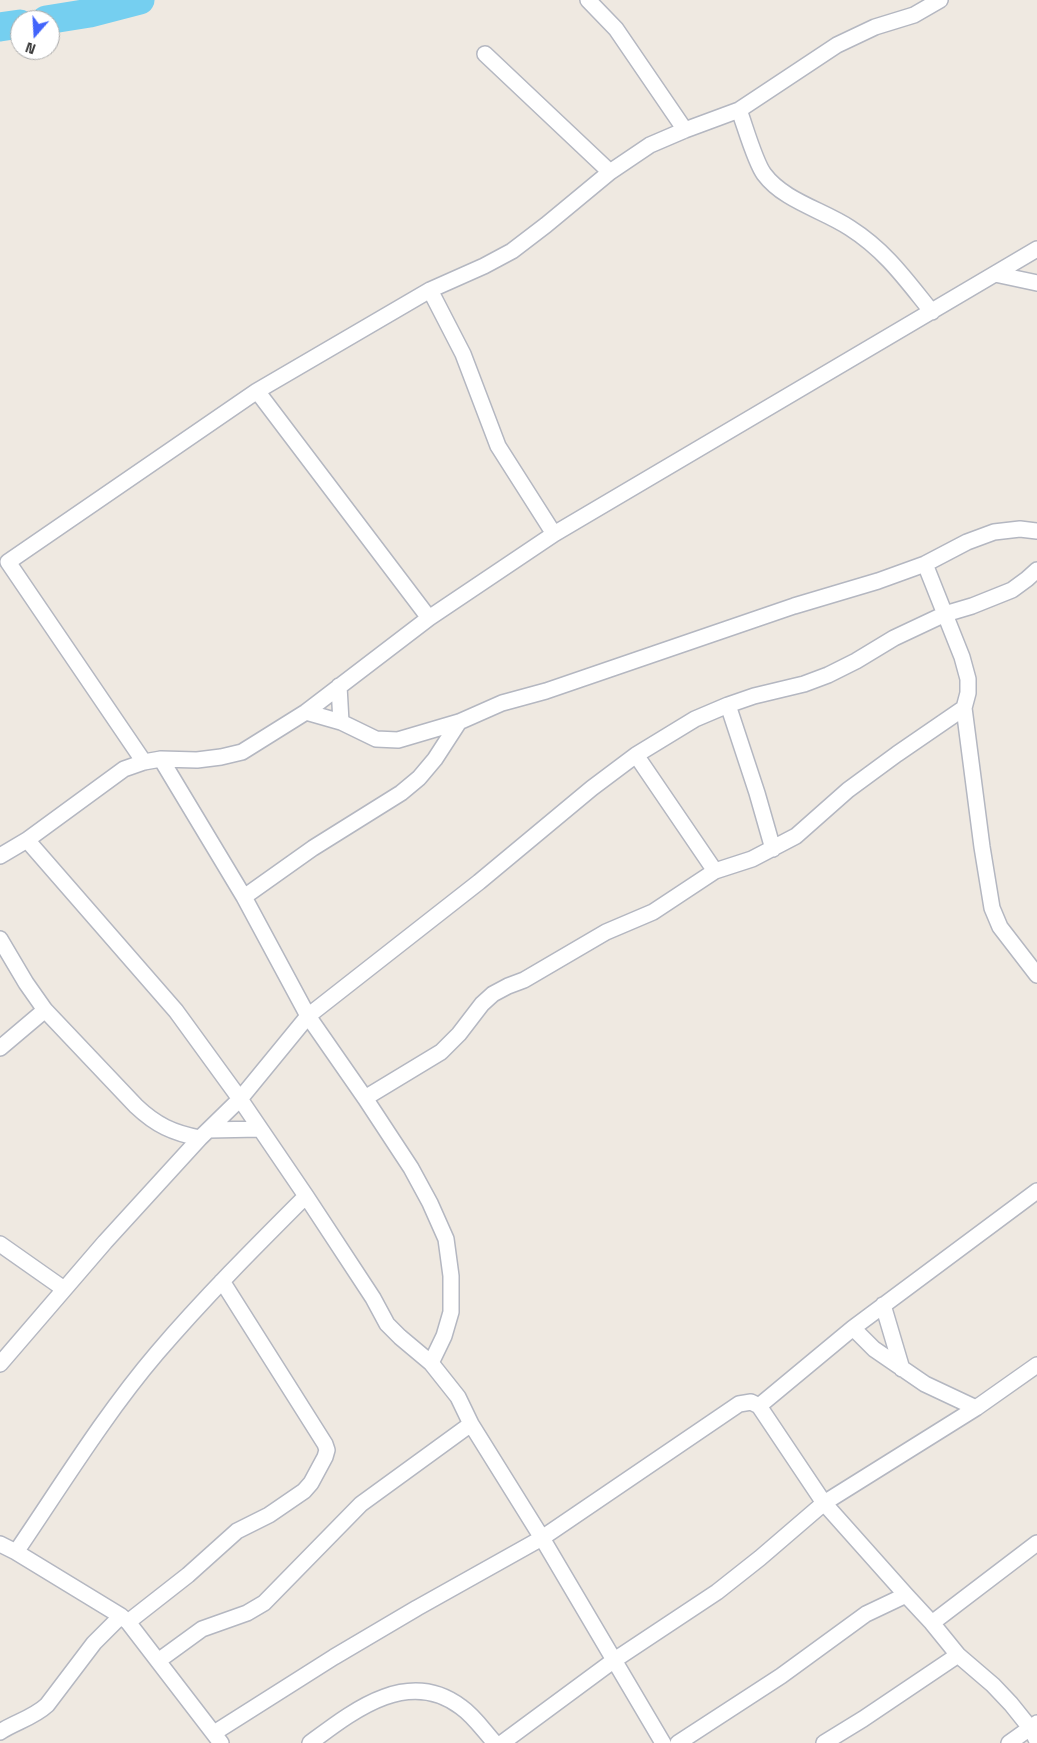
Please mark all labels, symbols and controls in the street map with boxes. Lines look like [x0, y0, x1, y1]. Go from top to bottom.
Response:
north arrow [10, 10, 60, 60]
text: N [23, 38, 38, 58]

